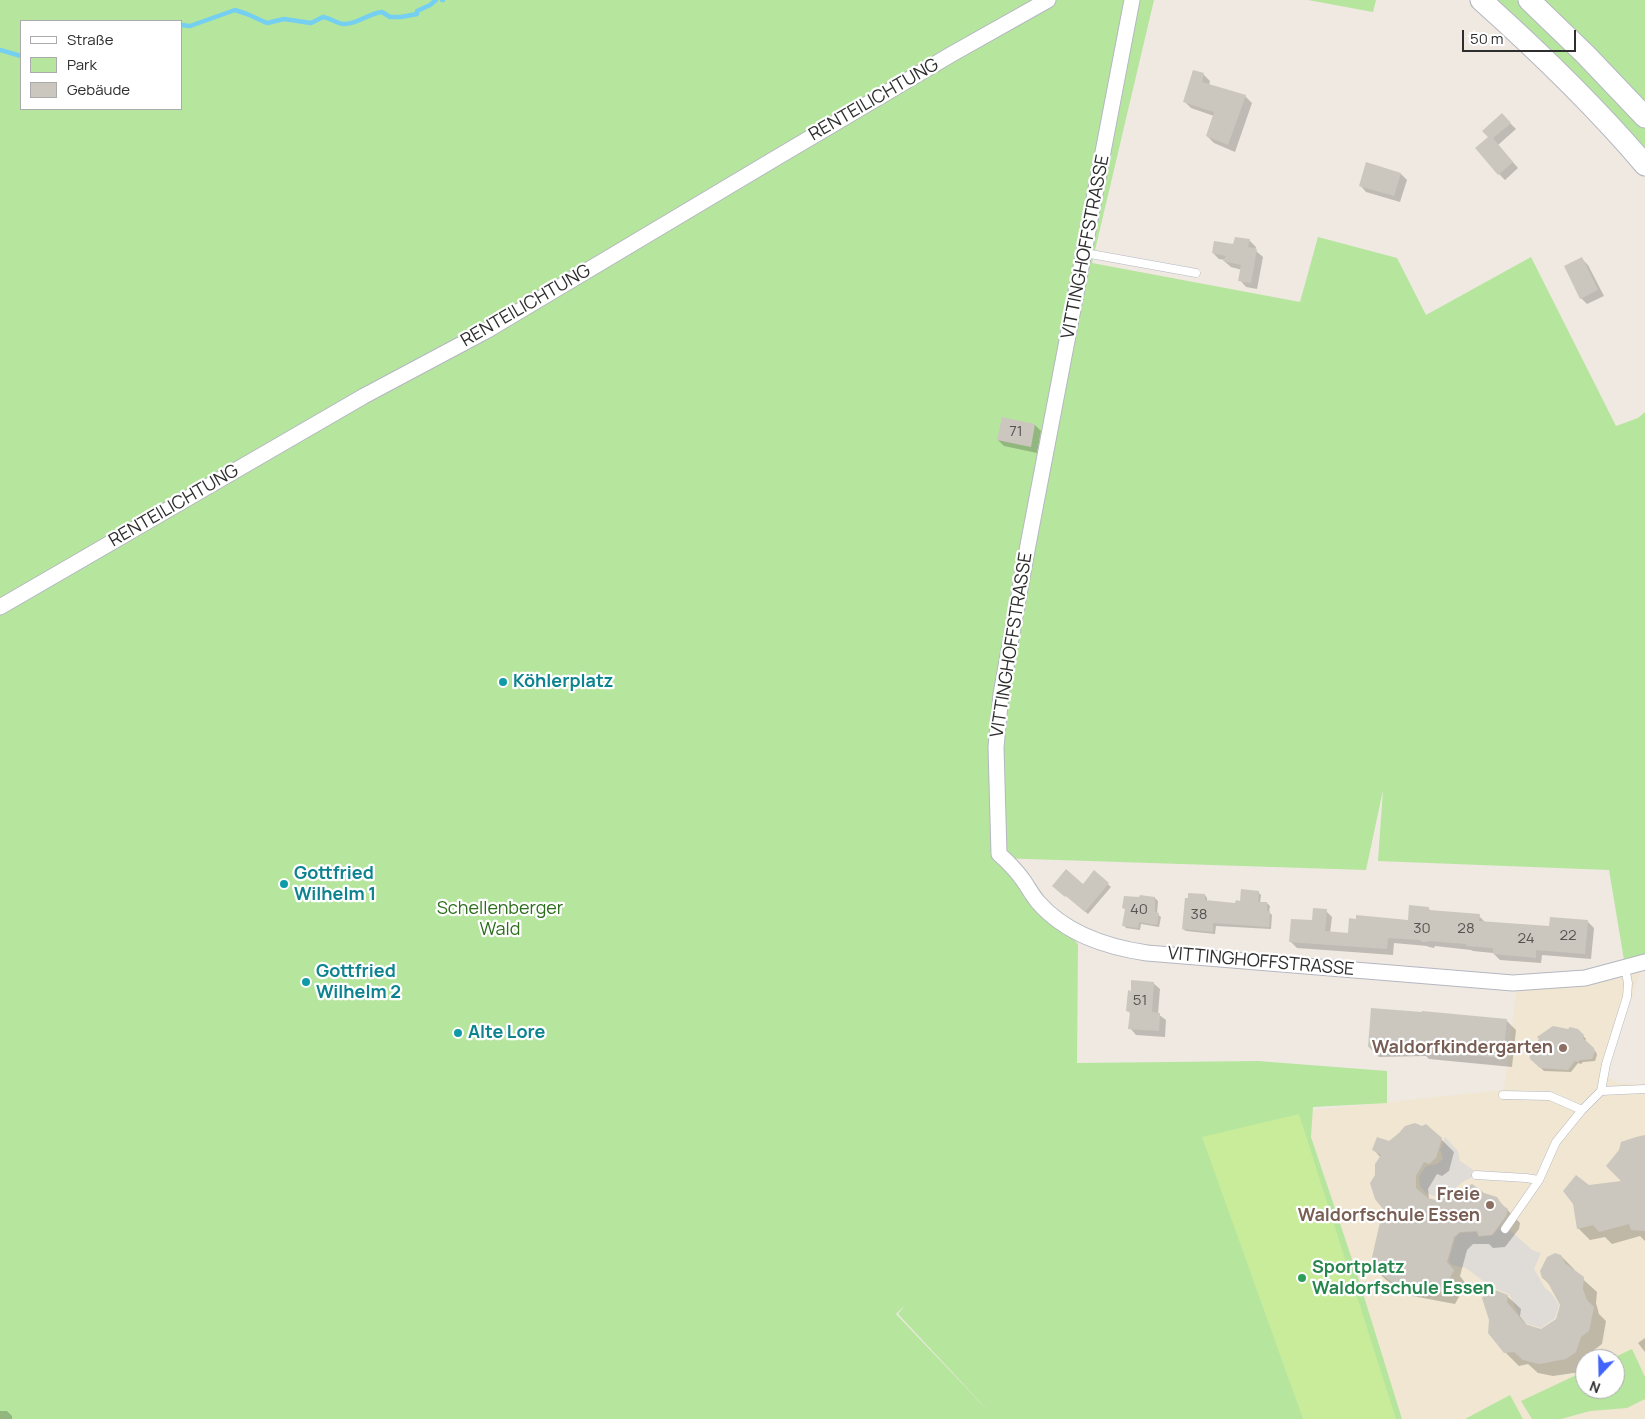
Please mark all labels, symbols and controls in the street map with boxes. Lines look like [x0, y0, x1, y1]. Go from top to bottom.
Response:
legend [20, 20, 182, 110]
scale bar [1465, 20, 1579, 52]
text: 50 m [1470, 28, 1504, 49]
text: Straße [67, 29, 113, 50]
text: Park [67, 54, 97, 75]
street label: RENTEILICHTUNG [805, 54, 943, 146]
text: Gebäude [67, 79, 130, 100]
street label: VITTINGHOFFSTRASSE [1058, 153, 1114, 341]
street label: RENTEILICHTUNG [457, 260, 595, 352]
house number: 71 [1009, 423, 1023, 441]
street label: RENTEILICHTUNG [105, 460, 243, 552]
street label: VITTINGHOFFSTRASSE [987, 551, 1037, 739]
place label: Köhlerplatz [513, 671, 613, 693]
marker: Köhlerplatz [497, 676, 509, 688]
place label: Gottfried Wilhelm 1 [294, 863, 376, 906]
marker: Gottfried Wilhelm 1 [278, 878, 290, 890]
park label: Schellenberger Wald [437, 898, 563, 941]
house number: 40 [1130, 901, 1148, 919]
house number: 38 [1190, 906, 1208, 924]
house number: 30 [1413, 920, 1431, 938]
house number: 28 [1457, 920, 1475, 938]
house number: 22 [1559, 927, 1577, 945]
house number: 24 [1517, 930, 1535, 948]
street label: VITTINGHOFFSTRASSE [1167, 943, 1355, 981]
place label: Gottfried Wilhelm 2 [316, 961, 401, 1004]
marker: Gottfried Wilhelm 2 [300, 976, 312, 988]
house number: 51 [1133, 992, 1147, 1010]
place label: Alte Lore [468, 1022, 545, 1044]
marker: Alte Lore [452, 1027, 464, 1039]
place label: Waldorfkindergarten [1372, 1037, 1553, 1059]
marker: Waldorfkindergarten [1557, 1042, 1569, 1054]
place label: Freie Waldorfschule Essen [1298, 1184, 1480, 1226]
marker: Freie Waldorfschule Essen [1484, 1199, 1496, 1211]
place label: Sportplatz Waldorfschule Essen [1312, 1257, 1494, 1300]
marker: Sportplatz Waldorfschule Essen [1296, 1272, 1308, 1284]
north arrow [1575, 1349, 1625, 1399]
text: N [1587, 1377, 1603, 1398]

